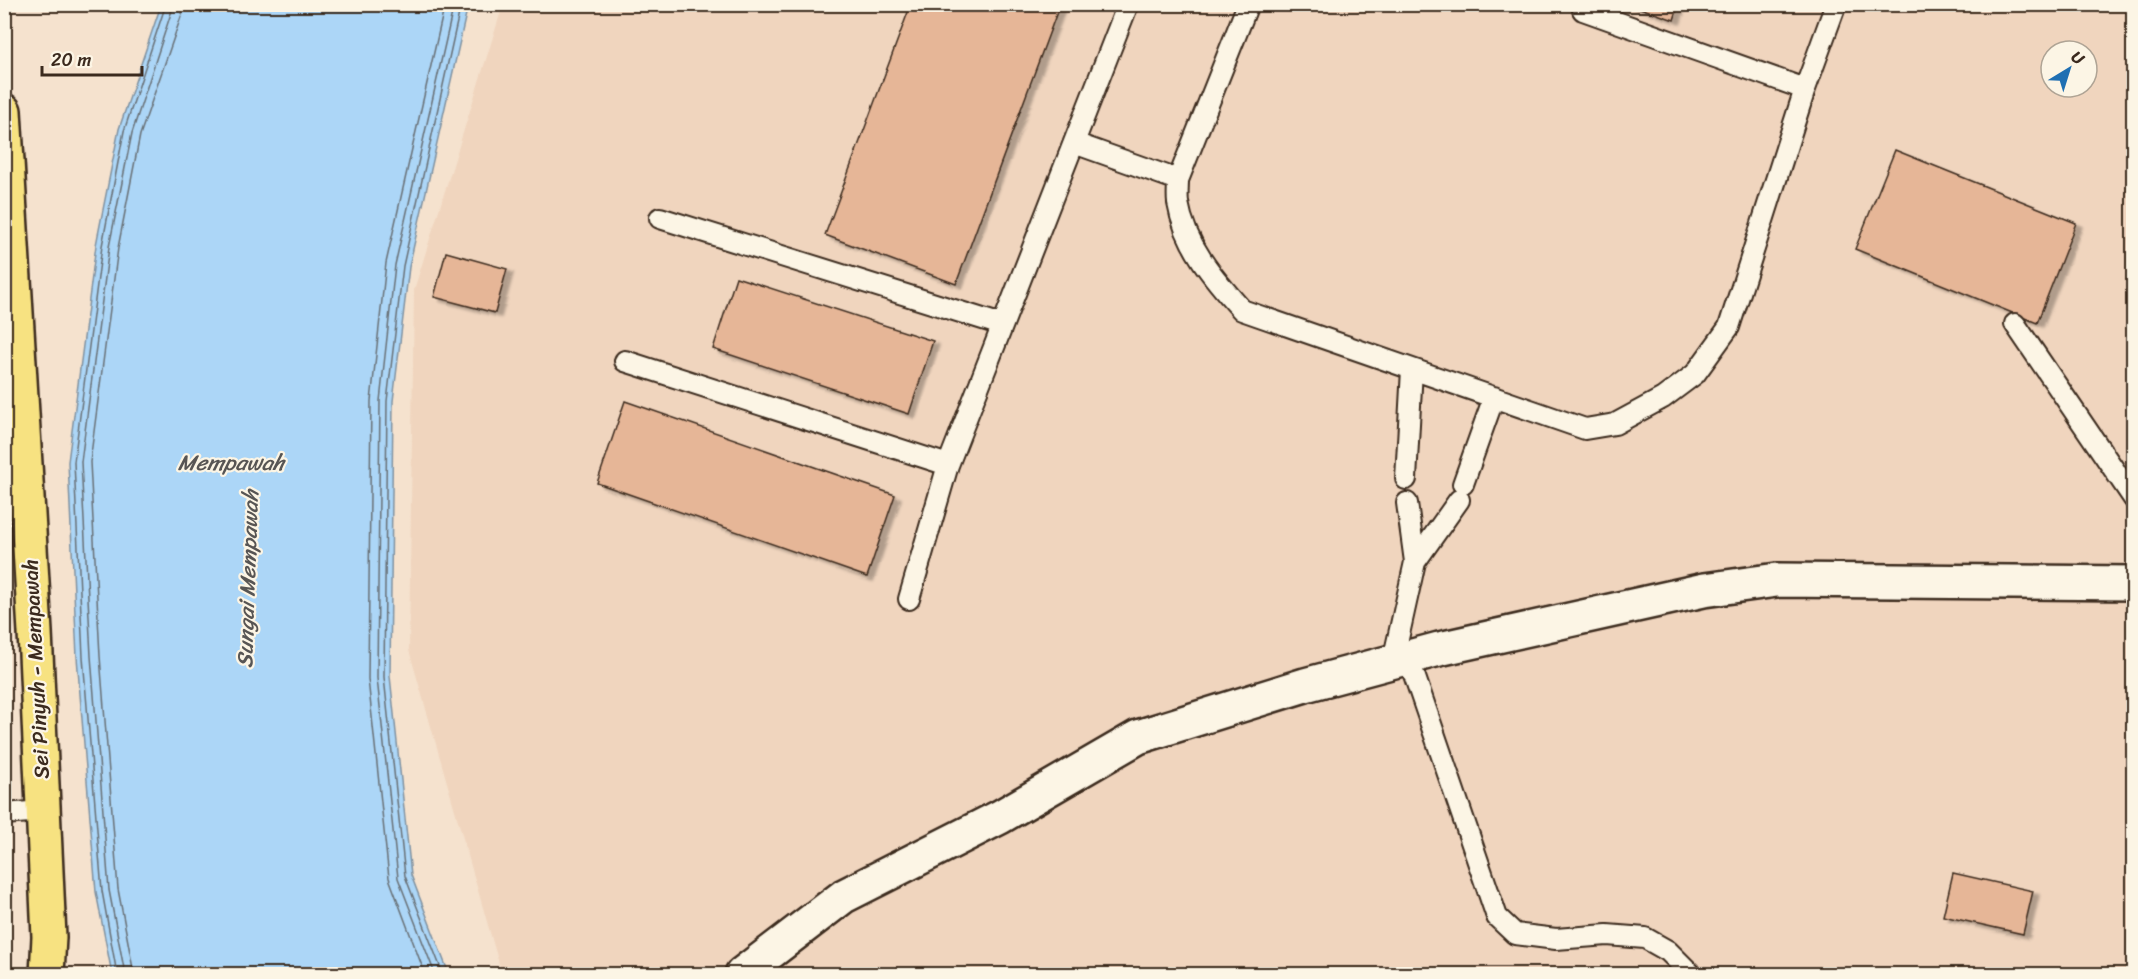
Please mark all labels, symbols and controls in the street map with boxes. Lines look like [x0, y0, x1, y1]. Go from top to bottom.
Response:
scale bar [42, 39, 142, 77]
north arrow [2039, 39, 2099, 99]
text: U [2065, 43, 2092, 73]
text: 20 m [51, 44, 91, 76]
water label: Mempawah [178, 443, 287, 482]
water label: Sungai Mempawah [225, 487, 270, 669]
street label: Sei Pinyuh - Mempawah [11, 558, 61, 780]

